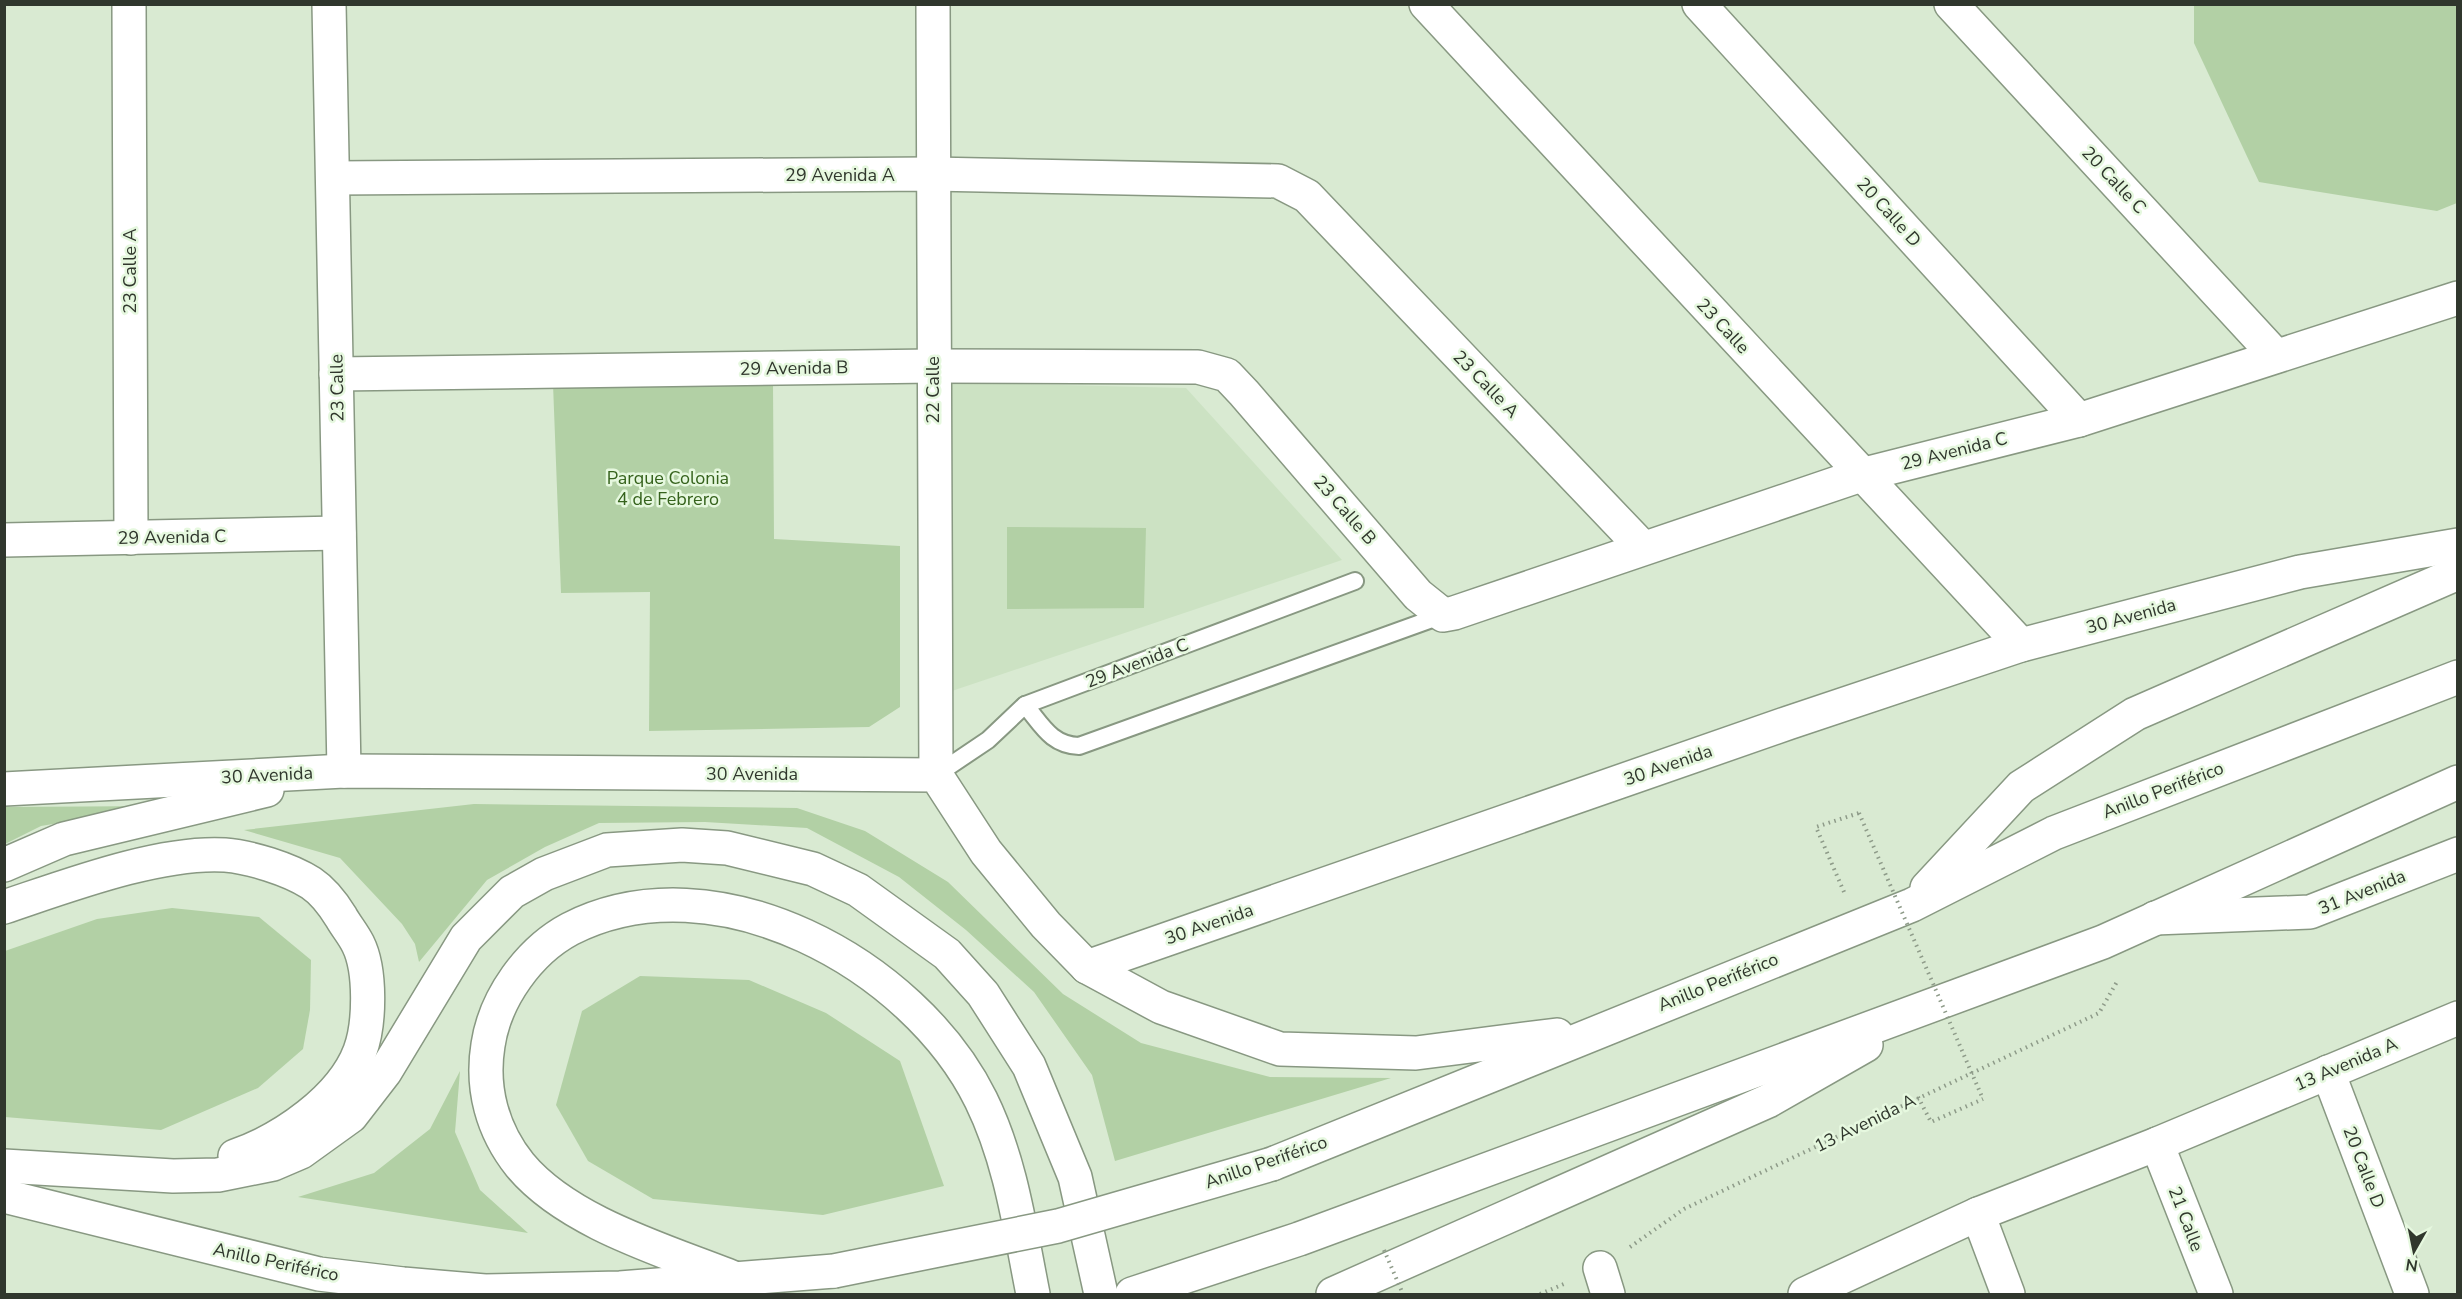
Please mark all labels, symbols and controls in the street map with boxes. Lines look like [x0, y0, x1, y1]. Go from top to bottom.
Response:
street label: 20 Calle C [2076, 141, 2152, 219]
street label: 29 Avenida A [785, 163, 895, 187]
street label: 20 Calle D [1851, 172, 1927, 252]
street label: 23 Calle A [118, 228, 142, 314]
street label: 23 Calle [1691, 293, 1755, 359]
street label: 23 Calle A [1448, 345, 1524, 423]
street label: 23 Calle [324, 354, 350, 422]
street label: 29 Avenida B [739, 355, 849, 381]
street label: 22 Calle [921, 356, 945, 424]
street label: 29 Avenida C [1898, 426, 2010, 476]
park label: Parque Colonia 4 de Febrero [607, 466, 729, 511]
street label: 23 Calle B [1308, 470, 1382, 550]
street label: 29 Avenida C [117, 524, 227, 550]
street label: 30 Avenida [2083, 592, 2179, 640]
street label: 29 Avenida C [1082, 632, 1192, 694]
street label: 30 Avenida [1621, 739, 1715, 791]
street label: Anillo Periférico [2099, 756, 2227, 824]
street label: 30 Avenida [220, 761, 314, 789]
street label: 30 Avenida [706, 762, 798, 786]
street label: 31 Avenida [2315, 864, 2409, 920]
street label: 30 Avenida [1162, 898, 1256, 950]
street label: Anillo Periférico [1654, 947, 1782, 1017]
street label: 13 Avenida A [2291, 1032, 2401, 1096]
street label: 13 Avenida A [1810, 1088, 1920, 1158]
street label: 20 Calle D [2337, 1123, 2391, 1211]
street label: Anillo Periférico [1202, 1130, 1330, 1194]
street label: 21 Calle [2163, 1183, 2209, 1255]
north arrow [2384, 1221, 2444, 1281]
street label: Anillo Periférico [211, 1237, 341, 1287]
text: N [2404, 1253, 2419, 1277]

